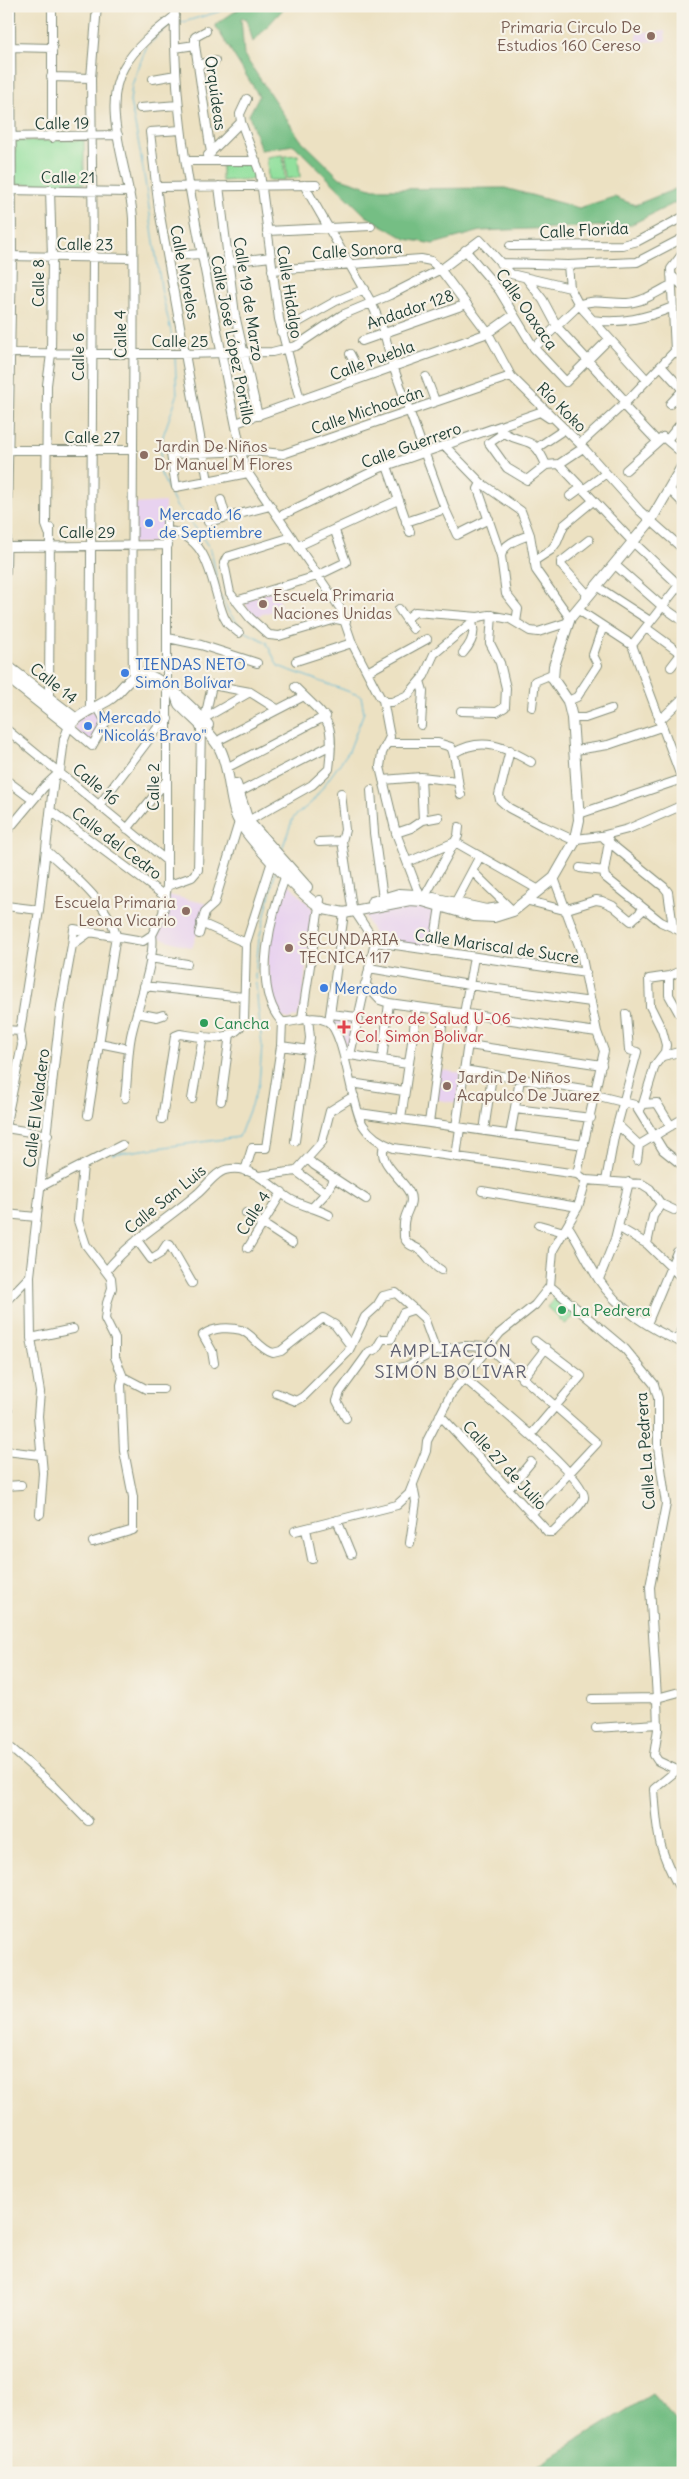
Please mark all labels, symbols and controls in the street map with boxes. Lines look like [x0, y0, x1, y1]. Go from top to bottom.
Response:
place label: Primaria Circulo De Estudios 160 Cereso [497, 17, 641, 55]
marker: Primaria Circulo De Estudios 160 Cereso [645, 30, 657, 42]
street label: Orquídeas [201, 55, 231, 131]
street label: Calle 19 [34, 113, 90, 133]
street label: Calle 21 [41, 167, 95, 187]
street label: Calle Florida [539, 218, 629, 242]
street label: Calle Morelos [166, 223, 204, 321]
street label: Calle 23 [56, 234, 114, 254]
street label: Calle 19 de Marzo [229, 236, 269, 362]
street label: Calle Sonora [311, 237, 403, 263]
street label: Calle Hidalgo [273, 244, 307, 340]
street label: Calle José López Portillo [207, 253, 259, 427]
street label: Calle 8 [28, 259, 48, 307]
street label: Calle Oaxaca [492, 265, 562, 353]
street label: Andador 128 [364, 285, 456, 333]
street label: Calle 4 [110, 310, 130, 358]
street label: Calle 25 [151, 331, 209, 351]
street label: Calle 6 [68, 333, 88, 381]
street label: Calle Puebla [327, 336, 417, 384]
street label: Río Koko [533, 378, 591, 436]
street label: Calle Michoacán [308, 381, 426, 439]
street label: Calle Guerrero [358, 418, 464, 472]
street label: Calle 27 [64, 427, 120, 447]
place label: Jardin De Niños Dr Manuel M Flores [154, 436, 293, 474]
marker: Jardin De Niños Dr Manuel M Flores [138, 449, 150, 461]
place label: Mercado 16 de Septiembre [159, 504, 262, 542]
marker: Mercado 16 de Septiembre [143, 517, 155, 529]
street label: Calle 29 [58, 522, 116, 542]
place label: Escuela Primaria Naciones Unidas [273, 585, 394, 623]
marker: Escuela Primaria Naciones Unidas [257, 598, 269, 610]
place label: TIENDAS NETO Simón Bolívar [135, 654, 246, 692]
street label: Calle 14 [26, 658, 82, 708]
marker: TIENDAS NETO Simón Bolívar [119, 667, 131, 679]
place label: Mercado "Nicolás Bravo" [98, 707, 207, 745]
marker: Mercado "Nicolás Bravo" [82, 720, 94, 732]
street label: Calle 16 [69, 759, 123, 809]
street label: Calle 2 [143, 763, 163, 811]
street label: Calle del Cedro [68, 803, 166, 883]
place label: Escuela Primaria Leona Vicario [55, 892, 176, 930]
marker: Escuela Primaria Leona Vicario [180, 905, 192, 917]
street label: Calle Mariscal de Sucre [414, 925, 580, 967]
place label: SECUNDARIA TECNICA 117 [299, 929, 399, 967]
marker: SECUNDARIA TECNICA 117 [283, 942, 295, 954]
place label: Mercado [334, 978, 397, 998]
marker: Mercado [318, 982, 330, 994]
place label: Centro de Salud U-06 Col. Simon Bolivar [355, 1008, 511, 1046]
place label: Cancha [214, 1013, 269, 1033]
marker: Cancha [198, 1017, 210, 1029]
marker: Centro de Salud U-06 Col. Simon Bolivar [337, 1020, 351, 1034]
street label: Calle El Veladero [19, 1047, 53, 1169]
place label: Jardin De Niños Acapulco De Juarez [457, 1067, 600, 1105]
marker: Jardin De Niños Acapulco De Juarez [441, 1080, 453, 1092]
street label: Calle San Luis [120, 1160, 210, 1238]
street label: Calle 4 [232, 1187, 274, 1239]
place label: La Pedrera [572, 1300, 651, 1320]
marker: La Pedrera [556, 1304, 568, 1316]
district label: AMPLIACIÓN SIMÓN BOLIVAR [374, 1339, 528, 1383]
street label: Calle La Pedrera [631, 1392, 659, 1510]
street label: Calle 27 de Julio [458, 1416, 552, 1514]

